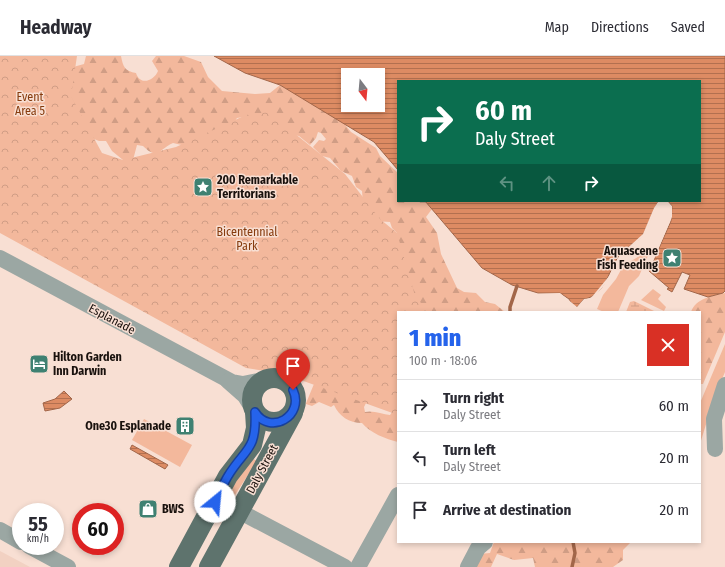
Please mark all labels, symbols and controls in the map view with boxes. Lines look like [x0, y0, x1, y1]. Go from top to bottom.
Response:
text: Headway [20, 16, 92, 39]
text: Map [545, 19, 569, 36]
text: Directions [591, 19, 649, 36]
text: Saved [671, 19, 705, 36]
north arrow [341, 68, 385, 112]
map controls [341, 68, 385, 112]
park label: Event Area 5 [15, 90, 46, 118]
text: 60 m [475, 94, 532, 127]
icon: right [409, 96, 461, 148]
text: Daly Street [475, 128, 555, 150]
icon: left [496, 172, 518, 194]
icon: ahead [538, 172, 560, 194]
icon: right [580, 172, 602, 194]
place label: 200 Remarkable Territorians [216, 173, 298, 201]
place icon: 200 Remarkable Territorians [192, 176, 214, 198]
park label: Bicentennial Park [216, 225, 278, 253]
place label: Aquascene Fish Feeding [597, 244, 658, 272]
place icon: Aquascene Fish Feeding [661, 247, 683, 269]
street label: Esplanade [86, 301, 138, 337]
text: 1 min [409, 324, 461, 352]
button: close [647, 324, 689, 366]
pin [276, 349, 310, 390]
place label: Hilton Garden Inn Darwin [53, 350, 122, 378]
hotel icon: Hilton Garden Inn Darwin [28, 353, 50, 375]
text: 100 m · 18:06 [409, 353, 477, 368]
icon: arrive [282, 355, 304, 377]
text: Turn right [443, 389, 504, 407]
icon: right [409, 395, 431, 417]
text: 60 m [659, 397, 689, 415]
text: Daly Street [443, 407, 501, 422]
building icon: One30 Esplanade [174, 415, 196, 437]
place label: One30 Esplanade [85, 419, 171, 433]
text: Turn left [443, 441, 496, 459]
street label: Daly Street [243, 442, 281, 496]
icon: left [409, 447, 431, 469]
text: 20 m [660, 449, 689, 467]
text: Daly Street [443, 459, 501, 474]
position arrow [194, 481, 236, 523]
shop icon: BWS [137, 498, 159, 520]
icon: arrive [409, 499, 431, 521]
text: Arrive at destination [443, 501, 571, 519]
text: 20 m [660, 501, 689, 519]
place label: BWS [162, 502, 184, 516]
speed limit sign: 60 [72, 503, 124, 555]
text: 55 [28, 512, 48, 536]
text: km/h [27, 533, 49, 545]

